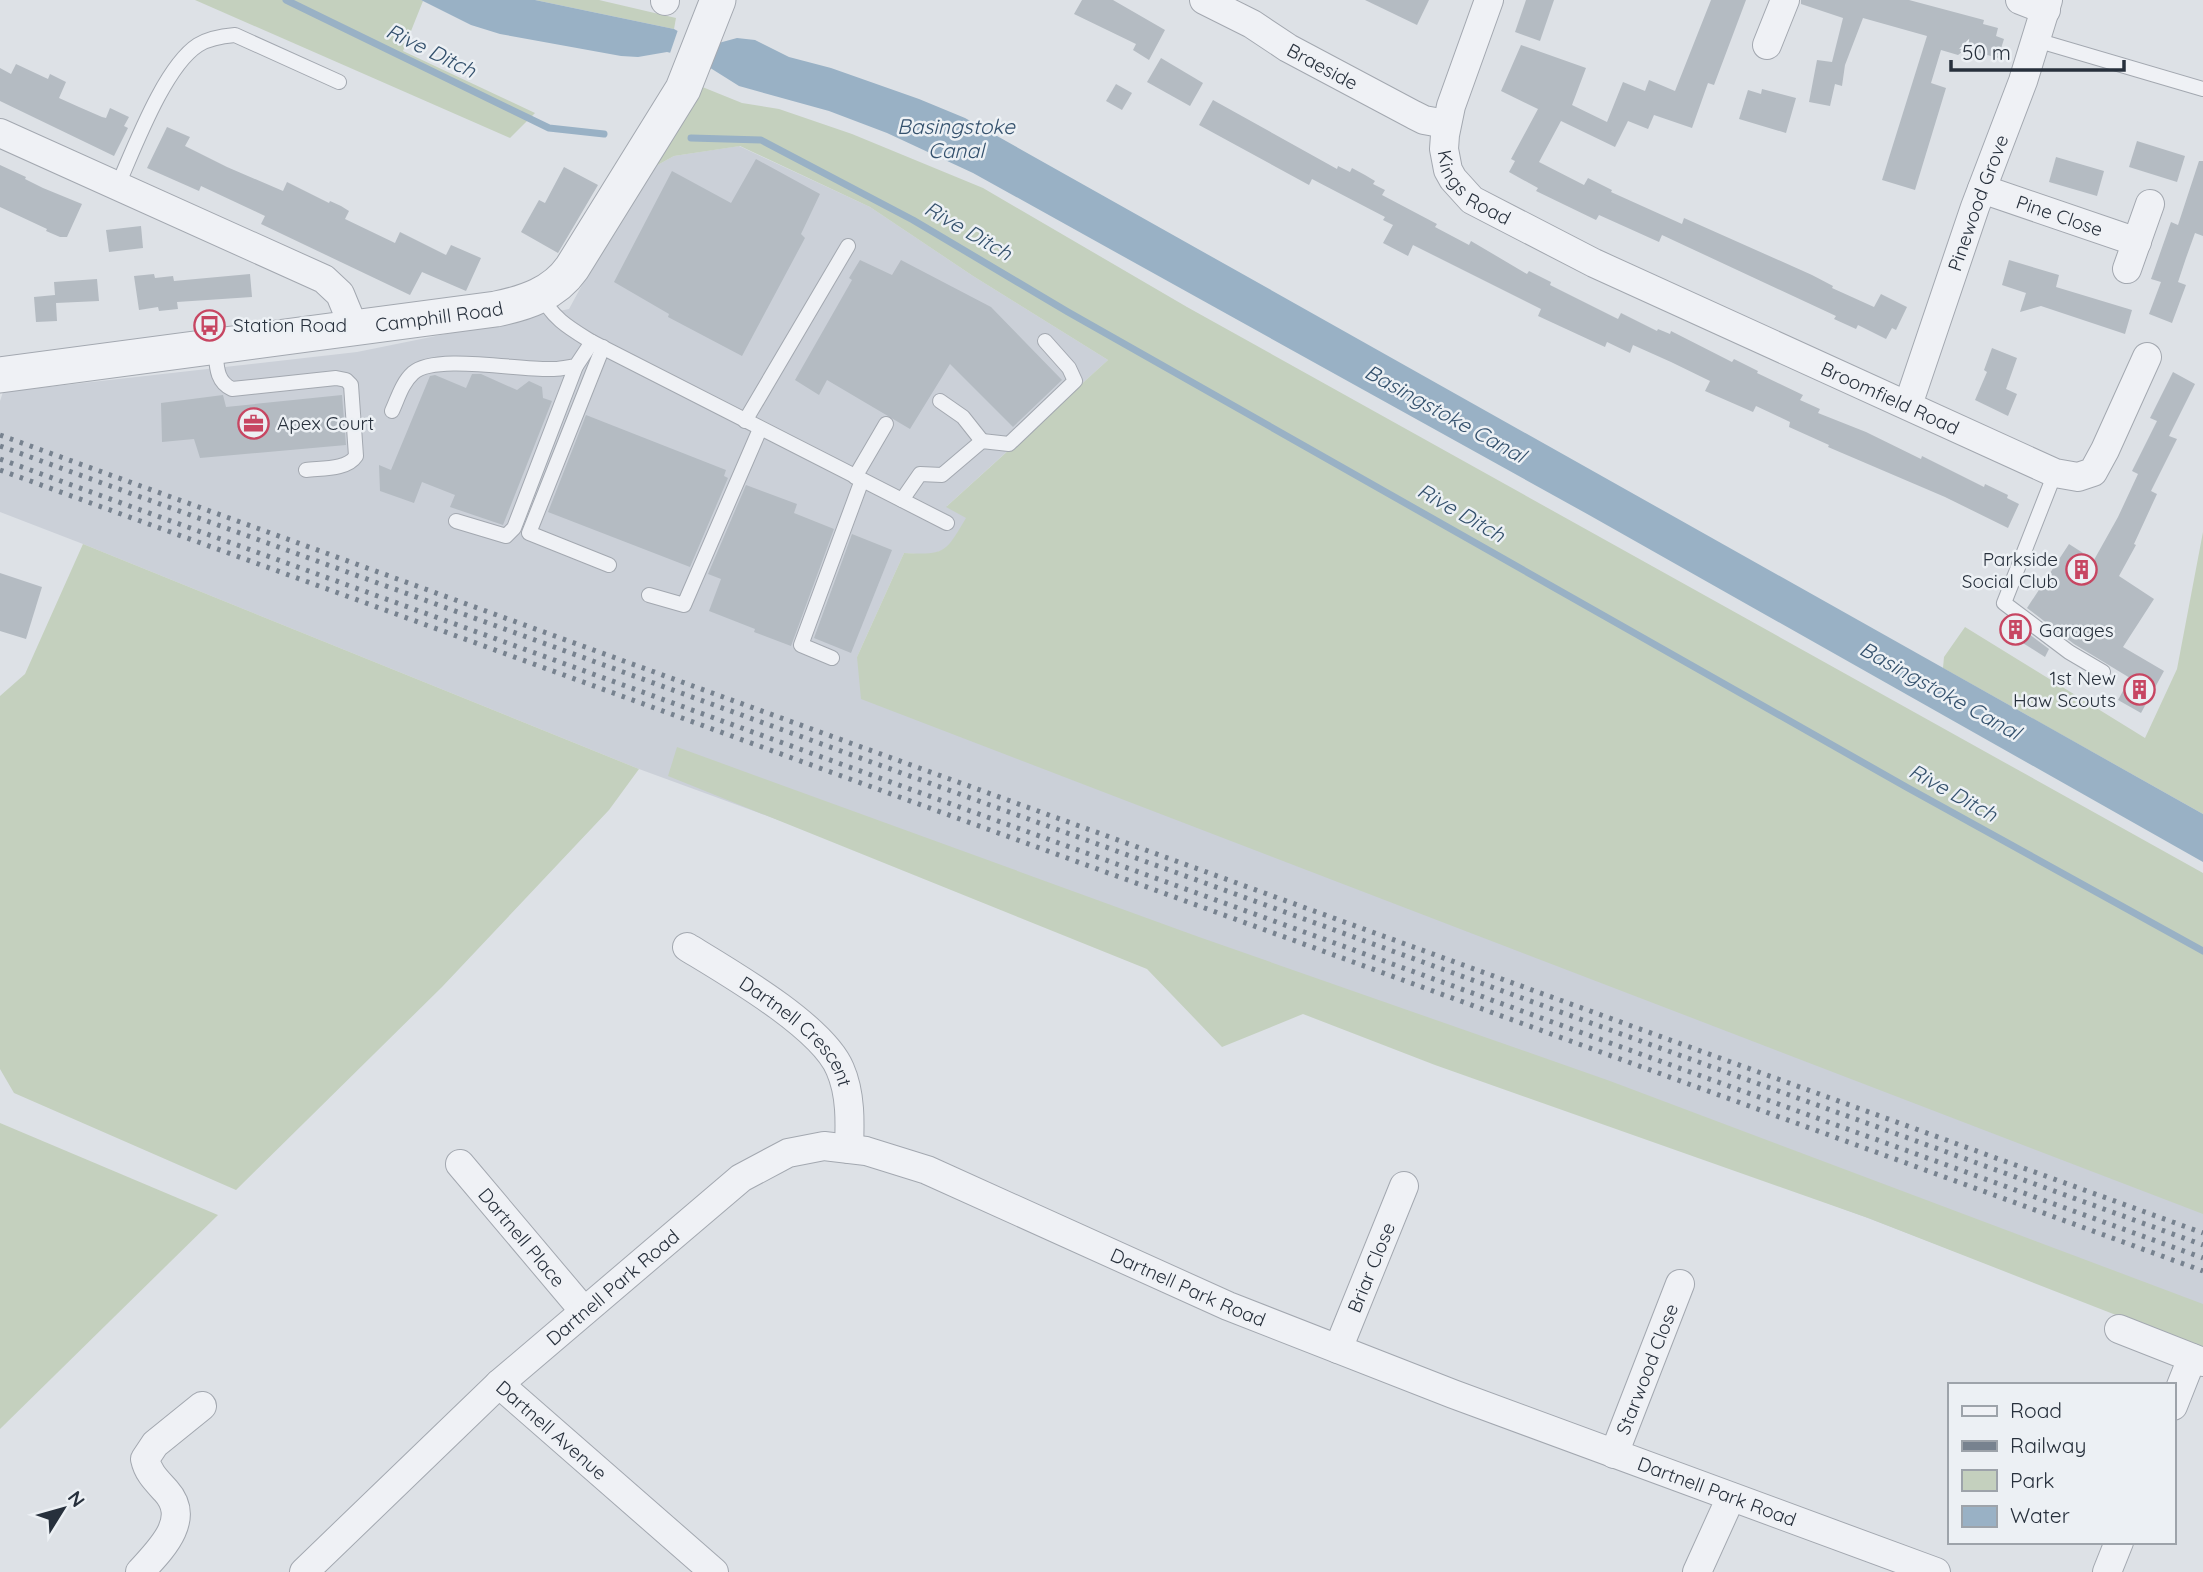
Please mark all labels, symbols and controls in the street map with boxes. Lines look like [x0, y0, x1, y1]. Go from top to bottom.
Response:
water label: Rive Ditch [382, 17, 481, 83]
scale bar [1951, 28, 2124, 72]
street label: Braeside [1283, 38, 1362, 95]
text: 50 m [1962, 39, 2011, 65]
water label: Basingstoke Canal [897, 113, 1016, 163]
street label: Pinewood Grove [1942, 131, 2013, 274]
street label: Kings Road [1432, 148, 1515, 230]
street label: Pine Close [2013, 190, 2106, 241]
water label: Rive Ditch [920, 195, 1018, 266]
street label: Camphill Road [374, 296, 505, 337]
bus stop icon: Station Road [193, 308, 227, 342]
place label: Station Road [233, 313, 347, 337]
street label: Broomfield Road [1817, 356, 1963, 440]
water label: Basingstoke Canal [1361, 358, 1532, 469]
office icon: Apex Court [237, 406, 271, 440]
place label: Apex Court [277, 411, 374, 435]
water label: Rive Ditch [1413, 477, 1511, 548]
place label: Parkside Social Club [1962, 547, 2058, 593]
building icon: Parkside Social Club [2064, 553, 2098, 587]
building icon: Garages [1999, 613, 2033, 647]
place label: Garages [2039, 618, 2114, 642]
water label: Basingstoke Canal [1856, 635, 2027, 746]
place label: 1st New Haw Scouts [2013, 666, 2116, 712]
building icon: 1st New Haw Scouts [2122, 672, 2156, 706]
water label: Rive Ditch [1905, 757, 2003, 827]
street label: Dartnell Crescent [735, 971, 857, 1089]
street label: Dartnell Place [473, 1183, 571, 1292]
street label: Briar Close [1342, 1219, 1400, 1316]
street label: Dartnell Park Road [541, 1224, 684, 1351]
street label: Dartnell Park Road [1107, 1242, 1269, 1332]
street label: Starwood Close [1611, 1300, 1683, 1438]
street label: Dartnell Avenue [491, 1375, 612, 1485]
legend [1948, 1383, 2175, 1544]
text: Road [2010, 1397, 2062, 1423]
text: Railway [2010, 1432, 2086, 1458]
street label: Dartnell Park Road [1634, 1451, 1800, 1531]
text: Park [2010, 1467, 2054, 1493]
north arrow [28, 1474, 98, 1544]
text: N [63, 1486, 90, 1512]
text: Water [2010, 1502, 2070, 1528]

